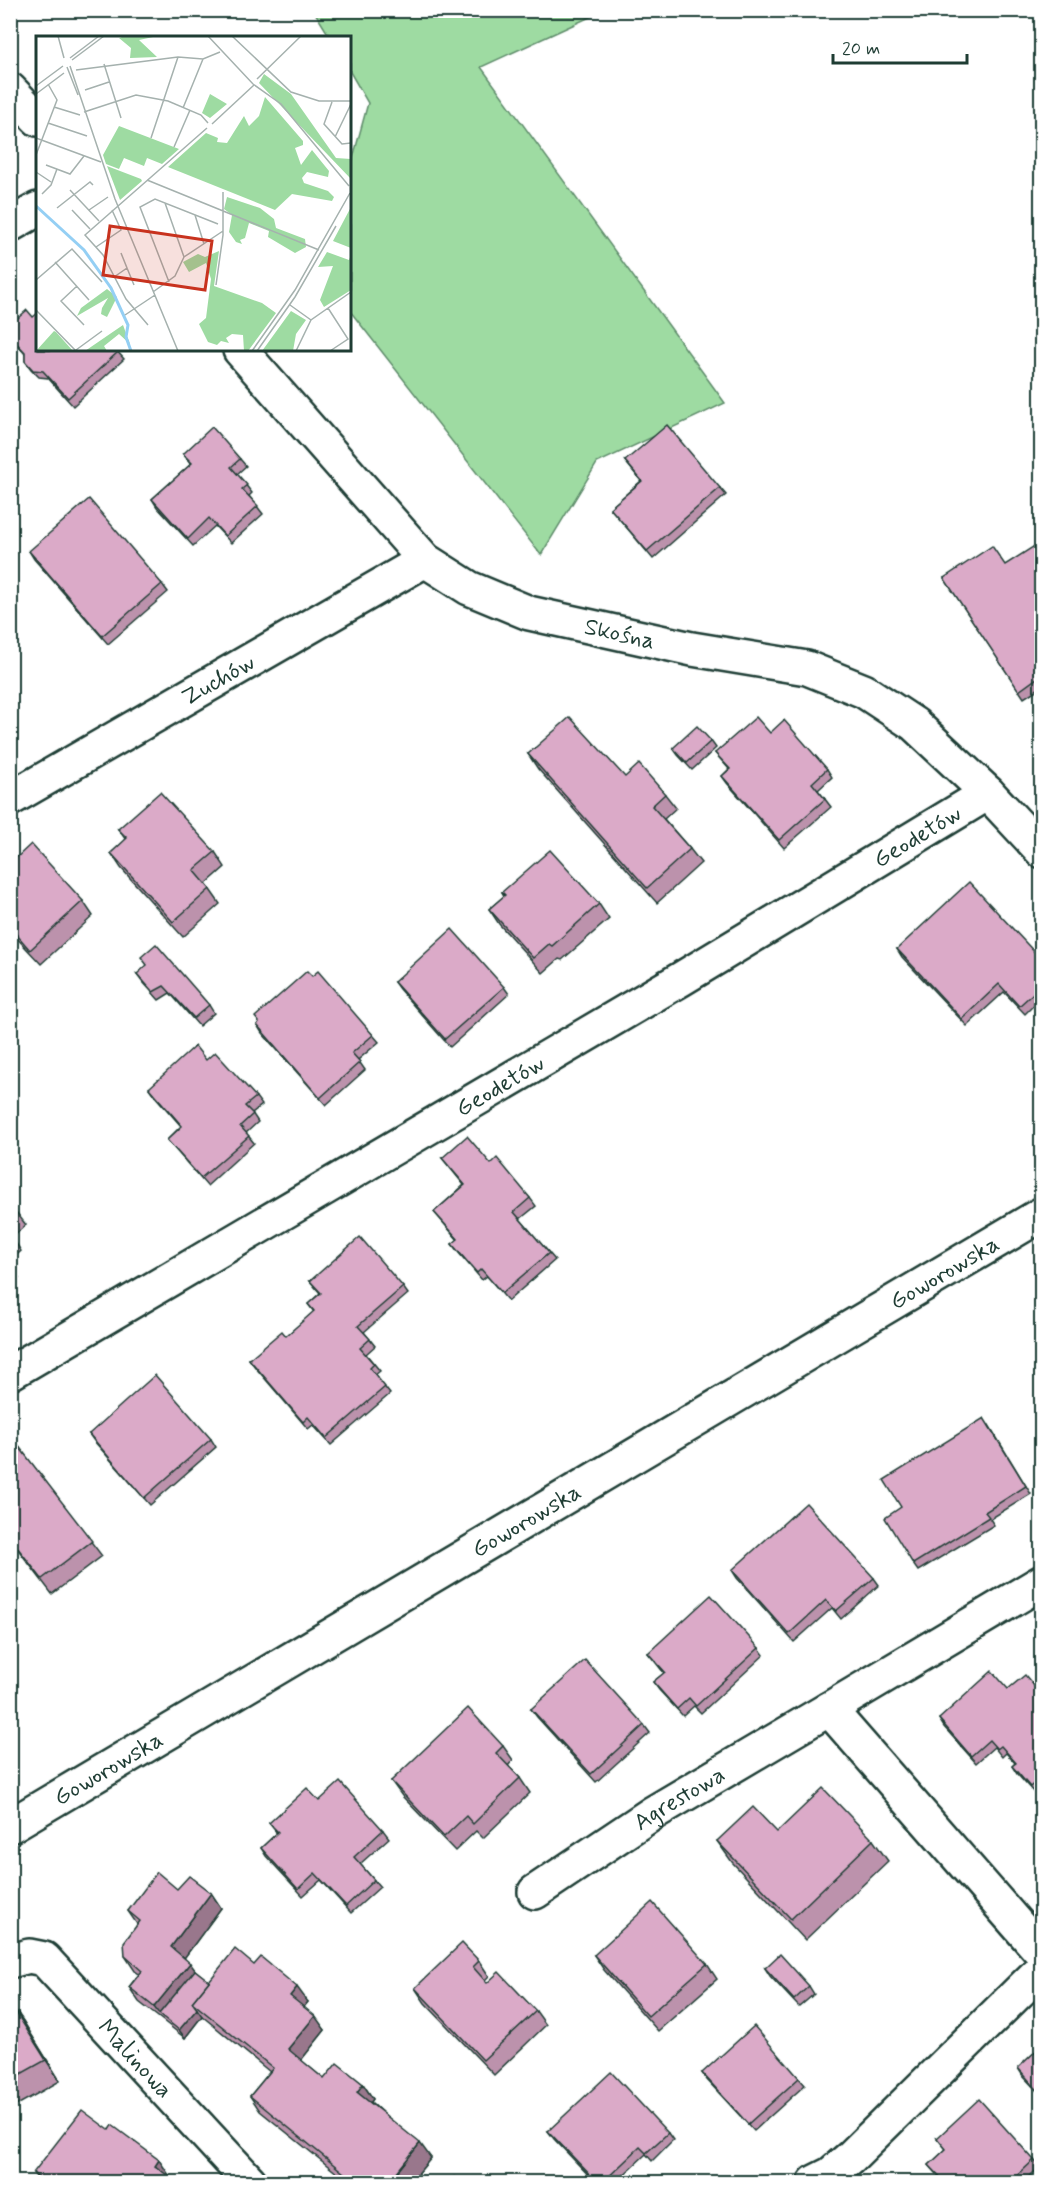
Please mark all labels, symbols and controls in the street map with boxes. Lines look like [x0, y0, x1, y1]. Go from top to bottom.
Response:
scale bar [833, 27, 966, 65]
inset map [36, 36, 351, 351]
text: 20 m [842, 37, 880, 61]
street label: Skośna [581, 612, 658, 657]
street label: Zuchów [177, 647, 261, 714]
street label: Geodetów [868, 799, 968, 876]
street label: Geodetów [450, 1048, 551, 1125]
street label: Goworowska [884, 1229, 1005, 1318]
street label: Goworowska [466, 1477, 587, 1566]
street label: Goworowska [48, 1725, 169, 1814]
street label: Agrestowa [628, 1760, 731, 1839]
street label: Malinowa [90, 2013, 179, 2105]

